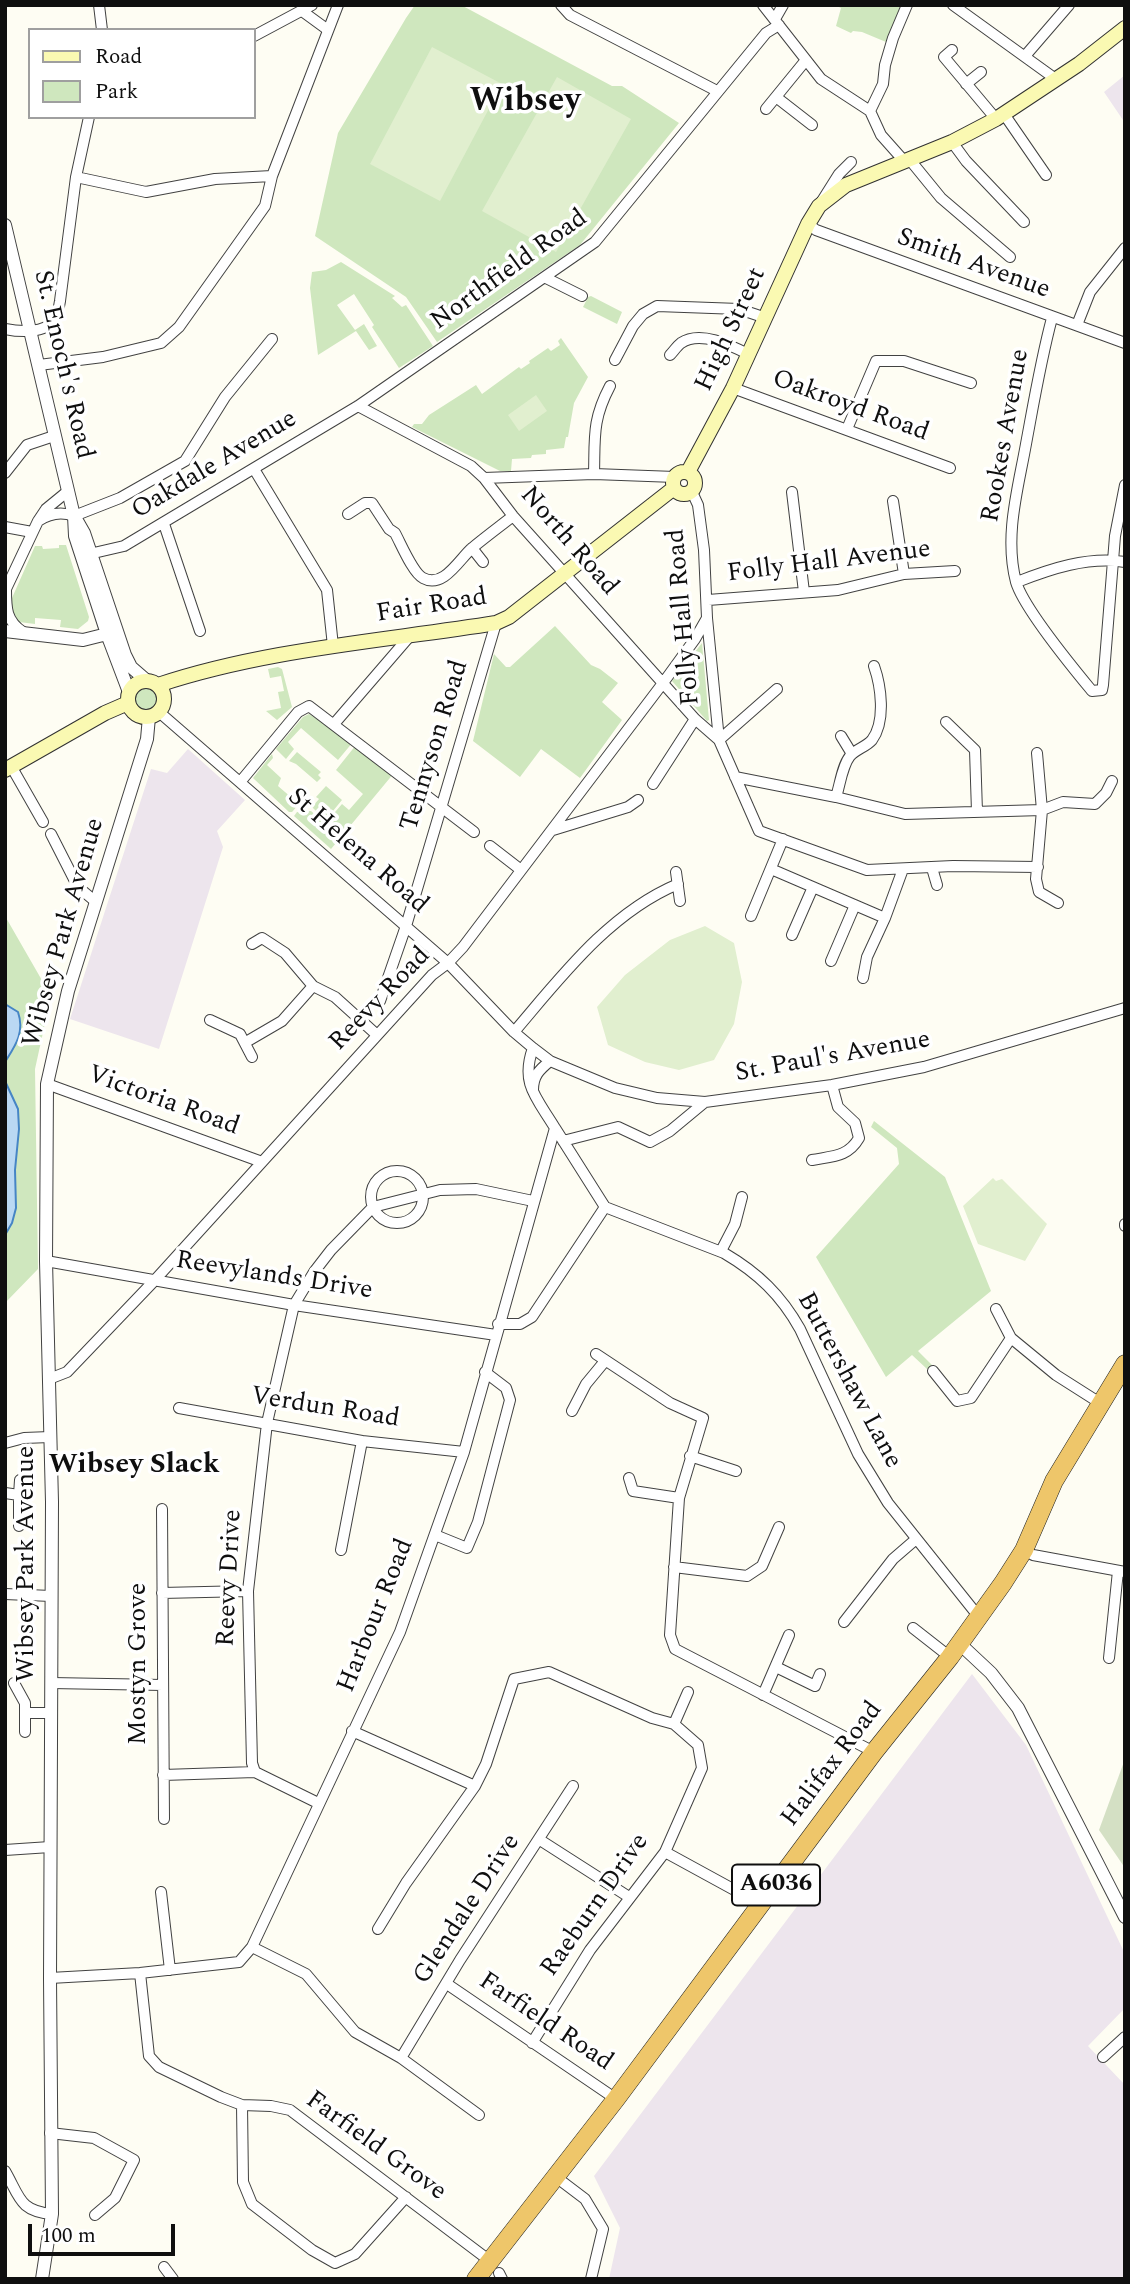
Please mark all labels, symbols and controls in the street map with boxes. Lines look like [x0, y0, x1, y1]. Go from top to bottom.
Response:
legend [28, 28, 256, 119]
text: Road [95, 41, 142, 73]
text: Park [95, 76, 138, 108]
district label: Wibsey [469, 84, 581, 124]
street label: Northfield Road [425, 204, 595, 338]
street label: Smith Avenue [892, 223, 1054, 307]
street label: High Street [690, 263, 774, 397]
street label: St. Enoch's Road [25, 267, 99, 463]
street label: Rookes Avenue [976, 347, 1038, 525]
street label: Oakroyd Road [767, 364, 933, 450]
street label: Oakdale Avenue [127, 404, 303, 528]
street label: North Road [512, 481, 624, 603]
street label: Folly Hall Road [662, 527, 708, 707]
street label: Folly Hall Avenue [725, 535, 933, 591]
street label: Fair Road [374, 583, 490, 631]
street label: Tennyson Road [395, 657, 477, 835]
street label: St Helena Road [280, 782, 434, 922]
street label: Wibsey Park Avenue [17, 815, 113, 1051]
street label: Reevy Road [324, 942, 438, 1058]
street label: St. Paul's Avenue [733, 1026, 933, 1090]
street label: Victoria Road [83, 1060, 243, 1144]
street label: Reevylands Drive [173, 1246, 375, 1308]
street label: Buttershaw Lane [788, 1288, 908, 1474]
street label: Verdun Road [248, 1382, 402, 1436]
street label: Wibsey Park Avenue [12, 1446, 44, 1682]
district label: Wibsey Slack [48, 1450, 220, 1484]
street label: Reevy Drive [212, 1509, 250, 1647]
street label: Harbour Road [332, 1535, 422, 1697]
street label: Mostyn Grove [124, 1583, 156, 1745]
street label: Halifax Road [776, 1696, 890, 1834]
street label: Raeburn Drive [535, 1828, 657, 1984]
street label: Glendale Drive [408, 1829, 528, 1991]
road number: A6036 [732, 1864, 820, 1906]
street label: Farfield Road [472, 1967, 618, 2079]
street label: Farfield Grove [299, 2085, 451, 2209]
scale bar [32, 2210, 178, 2254]
text: 100 m [41, 2220, 96, 2252]

